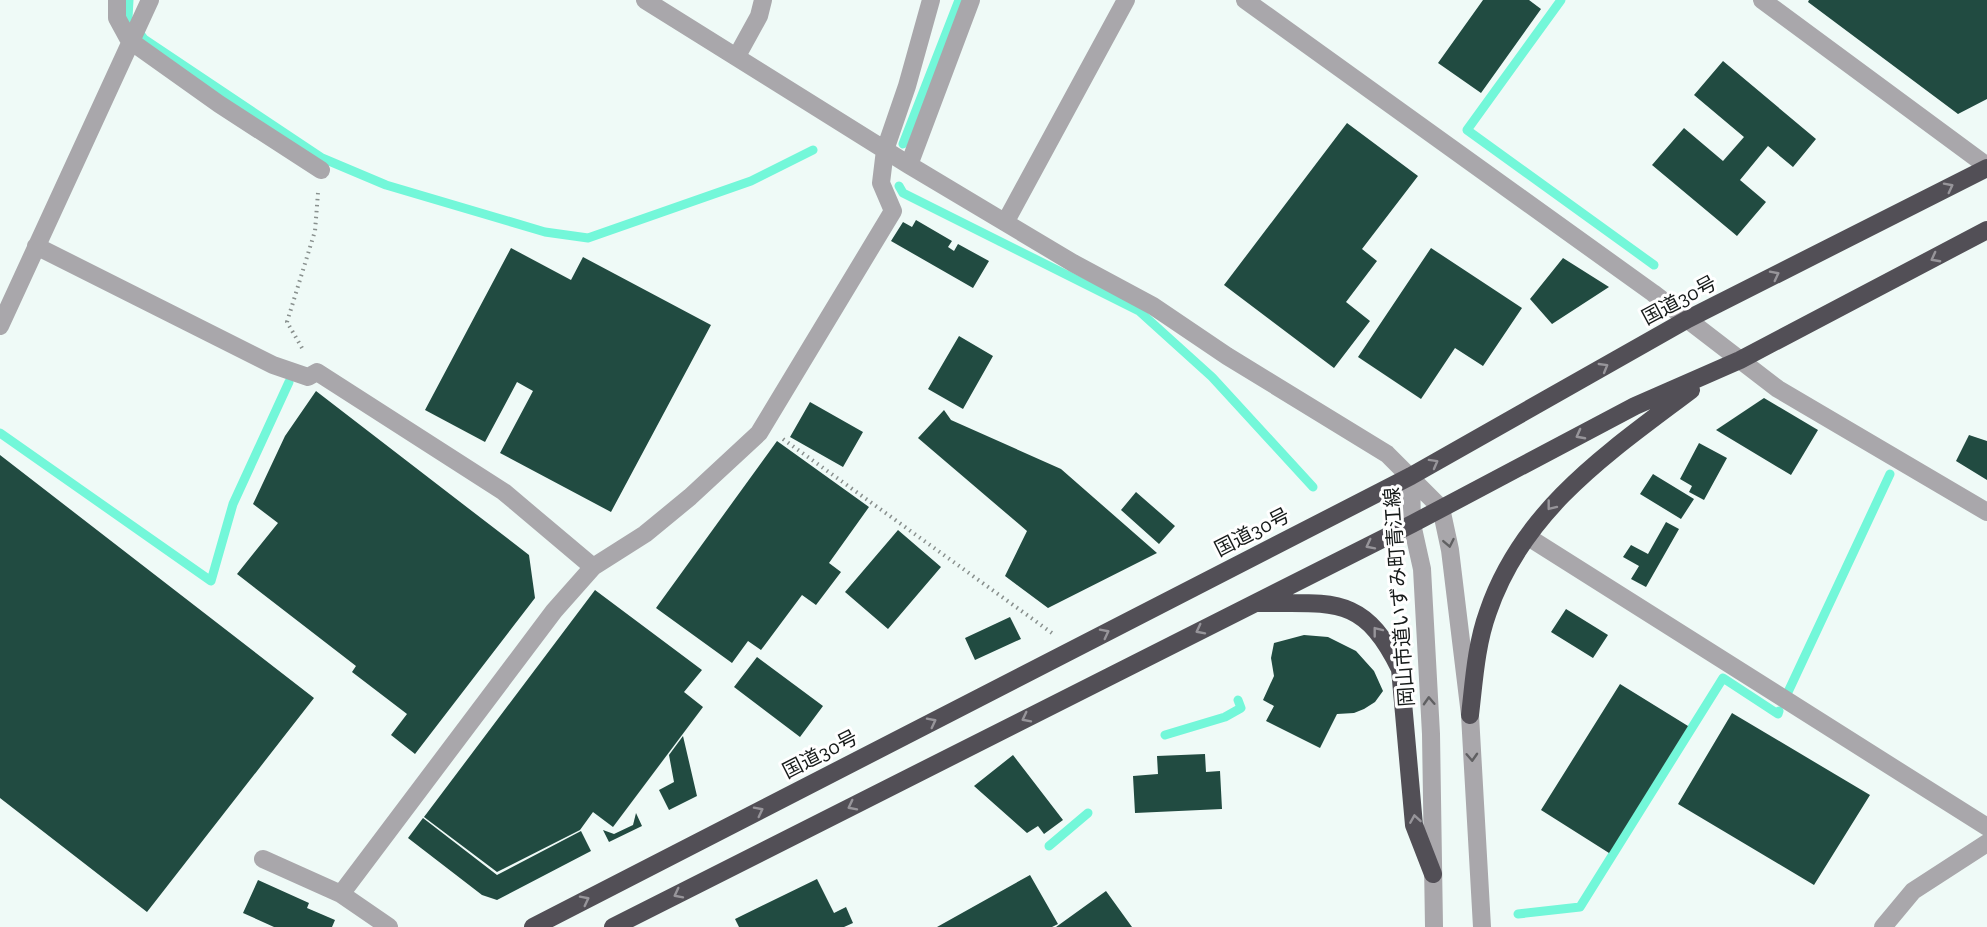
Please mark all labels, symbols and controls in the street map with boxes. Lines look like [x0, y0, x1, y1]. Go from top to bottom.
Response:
one-way arrow [1943, 183, 1954, 195]
one-way arrow [1931, 250, 1942, 262]
street label: 国道30号 [1637, 270, 1721, 330]
one-way arrow [1769, 271, 1780, 283]
one-way arrow [1597, 363, 1608, 375]
one-way arrow [1576, 428, 1586, 439]
one-way arrow [1428, 459, 1438, 470]
street label: 岡山市道いずみ町青江線 [1379, 486, 1419, 708]
one-way arrow [1547, 499, 1558, 510]
street label: 国道30号 [1210, 503, 1294, 561]
one-way arrow [1442, 537, 1455, 547]
one-way arrow [1365, 538, 1376, 549]
one-way arrow [1196, 623, 1207, 634]
one-way arrow [1374, 627, 1385, 638]
one-way arrow [1099, 629, 1110, 640]
one-way arrow [1423, 696, 1436, 705]
one-way arrow [1022, 711, 1033, 722]
one-way arrow [926, 718, 936, 729]
street label: 国道30号 [778, 725, 862, 783]
one-way arrow [1466, 753, 1479, 762]
one-way arrow [848, 799, 859, 810]
one-way arrow [752, 807, 763, 819]
one-way arrow [1409, 814, 1421, 824]
one-way arrow [674, 887, 685, 898]
one-way arrow [579, 896, 590, 908]

